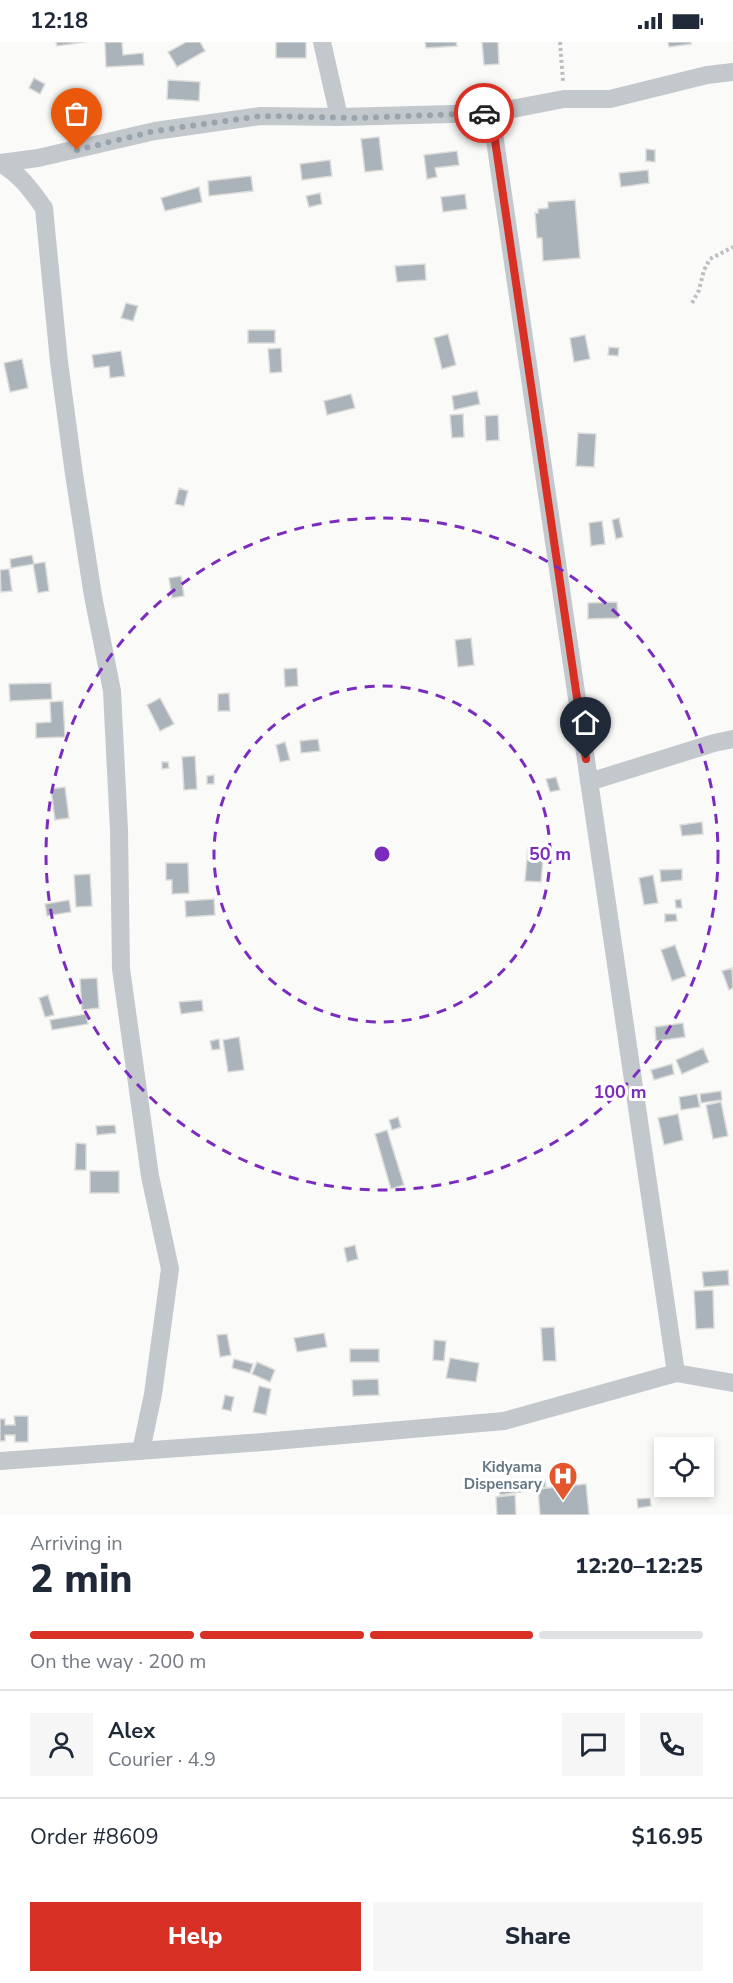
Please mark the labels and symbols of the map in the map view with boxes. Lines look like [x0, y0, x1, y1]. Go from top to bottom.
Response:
courier [454, 83, 514, 143]
pin [51, 88, 102, 150]
pin [560, 697, 611, 759]
text: 50 m [529, 842, 571, 866]
centre of rings [372, 844, 392, 864]
text: 100 m [593, 1080, 647, 1104]
place label: Kidyama Dispensary [464, 1457, 542, 1494]
hospital icon: Kidyama Dispensary [547, 1460, 579, 1502]

